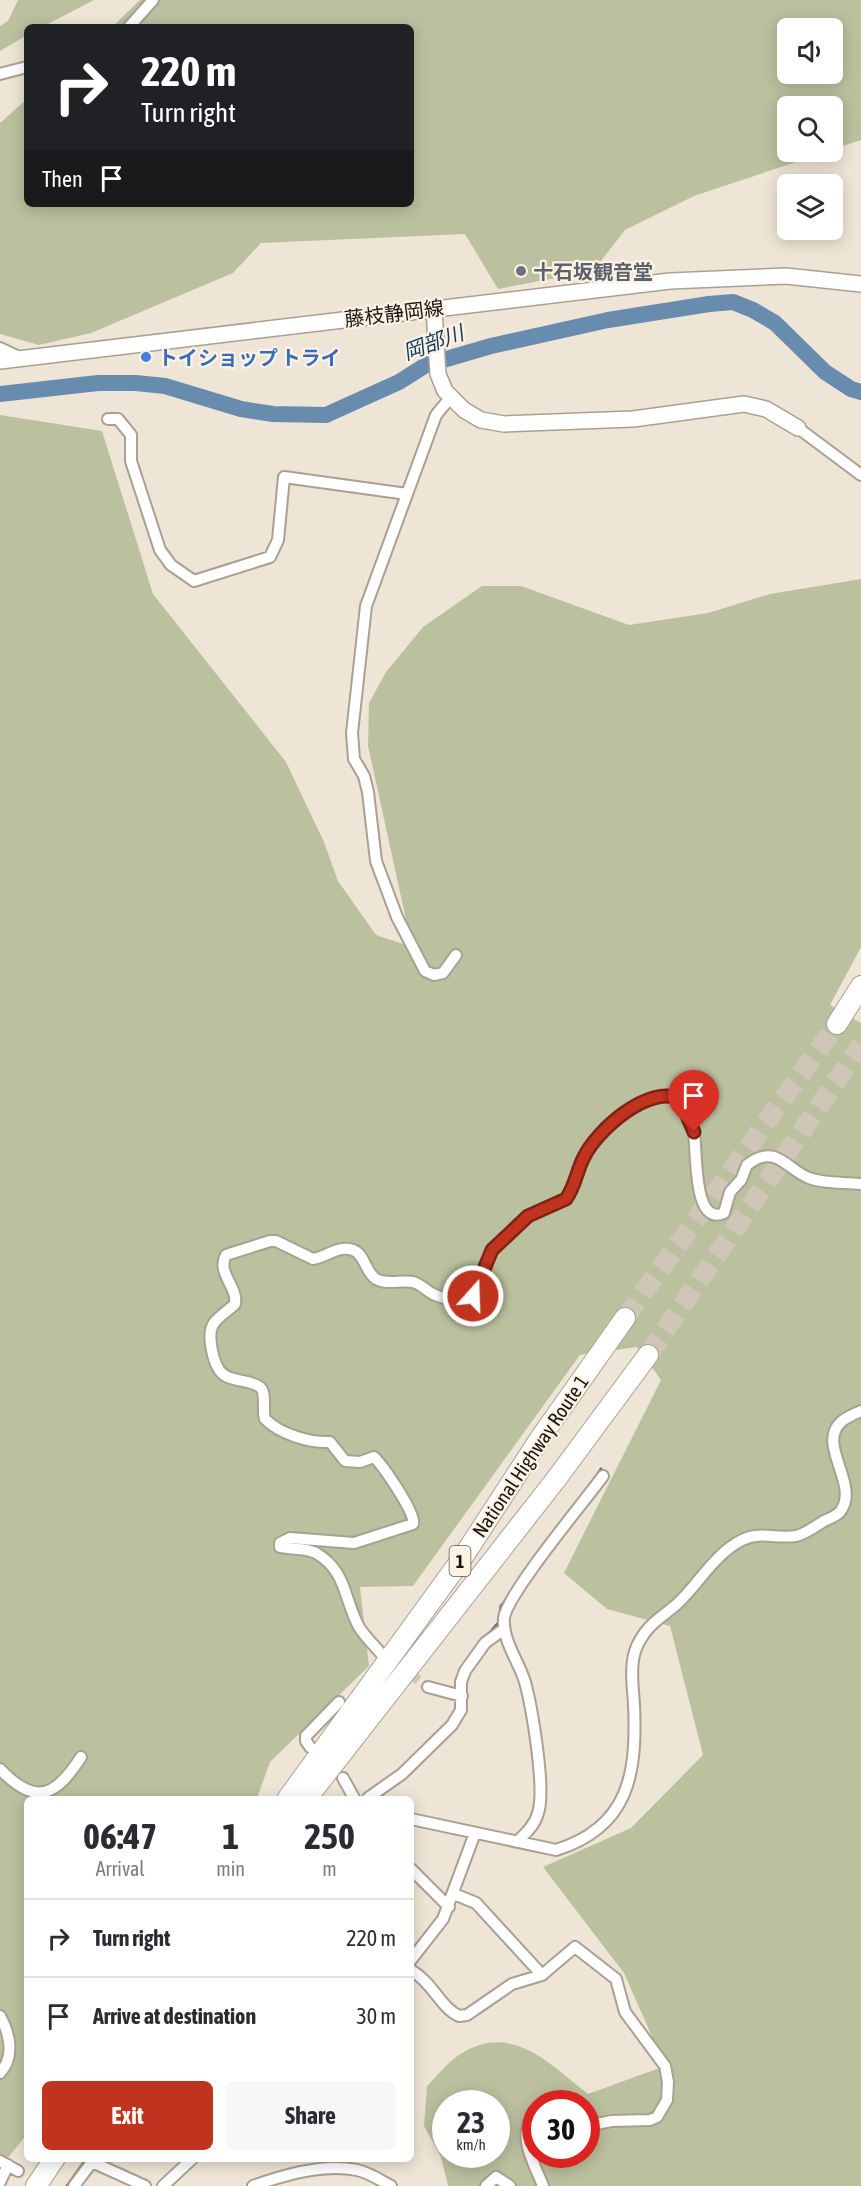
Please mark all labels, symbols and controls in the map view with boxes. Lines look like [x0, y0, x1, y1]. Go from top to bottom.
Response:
map controls [777, 18, 843, 240]
button: sound [777, 18, 843, 84]
text: 220 m [141, 47, 236, 95]
icon: right [42, 48, 120, 126]
button: search [777, 96, 843, 162]
text: Turn right [141, 97, 236, 128]
icon: arrive [95, 162, 128, 195]
text: Then [42, 166, 83, 192]
button: layers [777, 174, 843, 240]
place label: 十石坂観音堂 [533, 260, 653, 283]
marker: 十石坂観音堂 [514, 264, 528, 278]
street label: 藤枝静岡線 [343, 295, 445, 331]
water label: 岡部川 [399, 319, 469, 364]
place label: トイショップ トライ [158, 346, 341, 369]
marker: トイショップ トライ [139, 350, 153, 364]
pin [668, 1070, 719, 1132]
icon: arrive [677, 1079, 710, 1112]
position arrow [441, 1264, 505, 1328]
street label: National Highway Route 1 [467, 1371, 593, 1541]
road number: 1 [450, 1546, 470, 1576]
text: 06:47 [83, 1815, 157, 1857]
text: 1 [222, 1815, 239, 1857]
text: 250 [304, 1815, 355, 1857]
text: Arrival [96, 1857, 145, 1880]
text: min [216, 1857, 245, 1880]
text: m [322, 1857, 337, 1880]
icon: right [42, 1922, 75, 1955]
text: Turn right [93, 1925, 170, 1951]
text: 220 m [346, 1925, 396, 1951]
icon: arrive [42, 2000, 75, 2033]
text: Arrive at destination [93, 2003, 256, 2029]
text: 30 m [356, 2003, 396, 2029]
button: Exit [42, 2081, 213, 2150]
button: Share [225, 2081, 396, 2150]
speed limit sign: 30 [522, 2090, 600, 2168]
text: 23 [457, 2105, 485, 2139]
text: km/h [456, 2136, 486, 2153]

